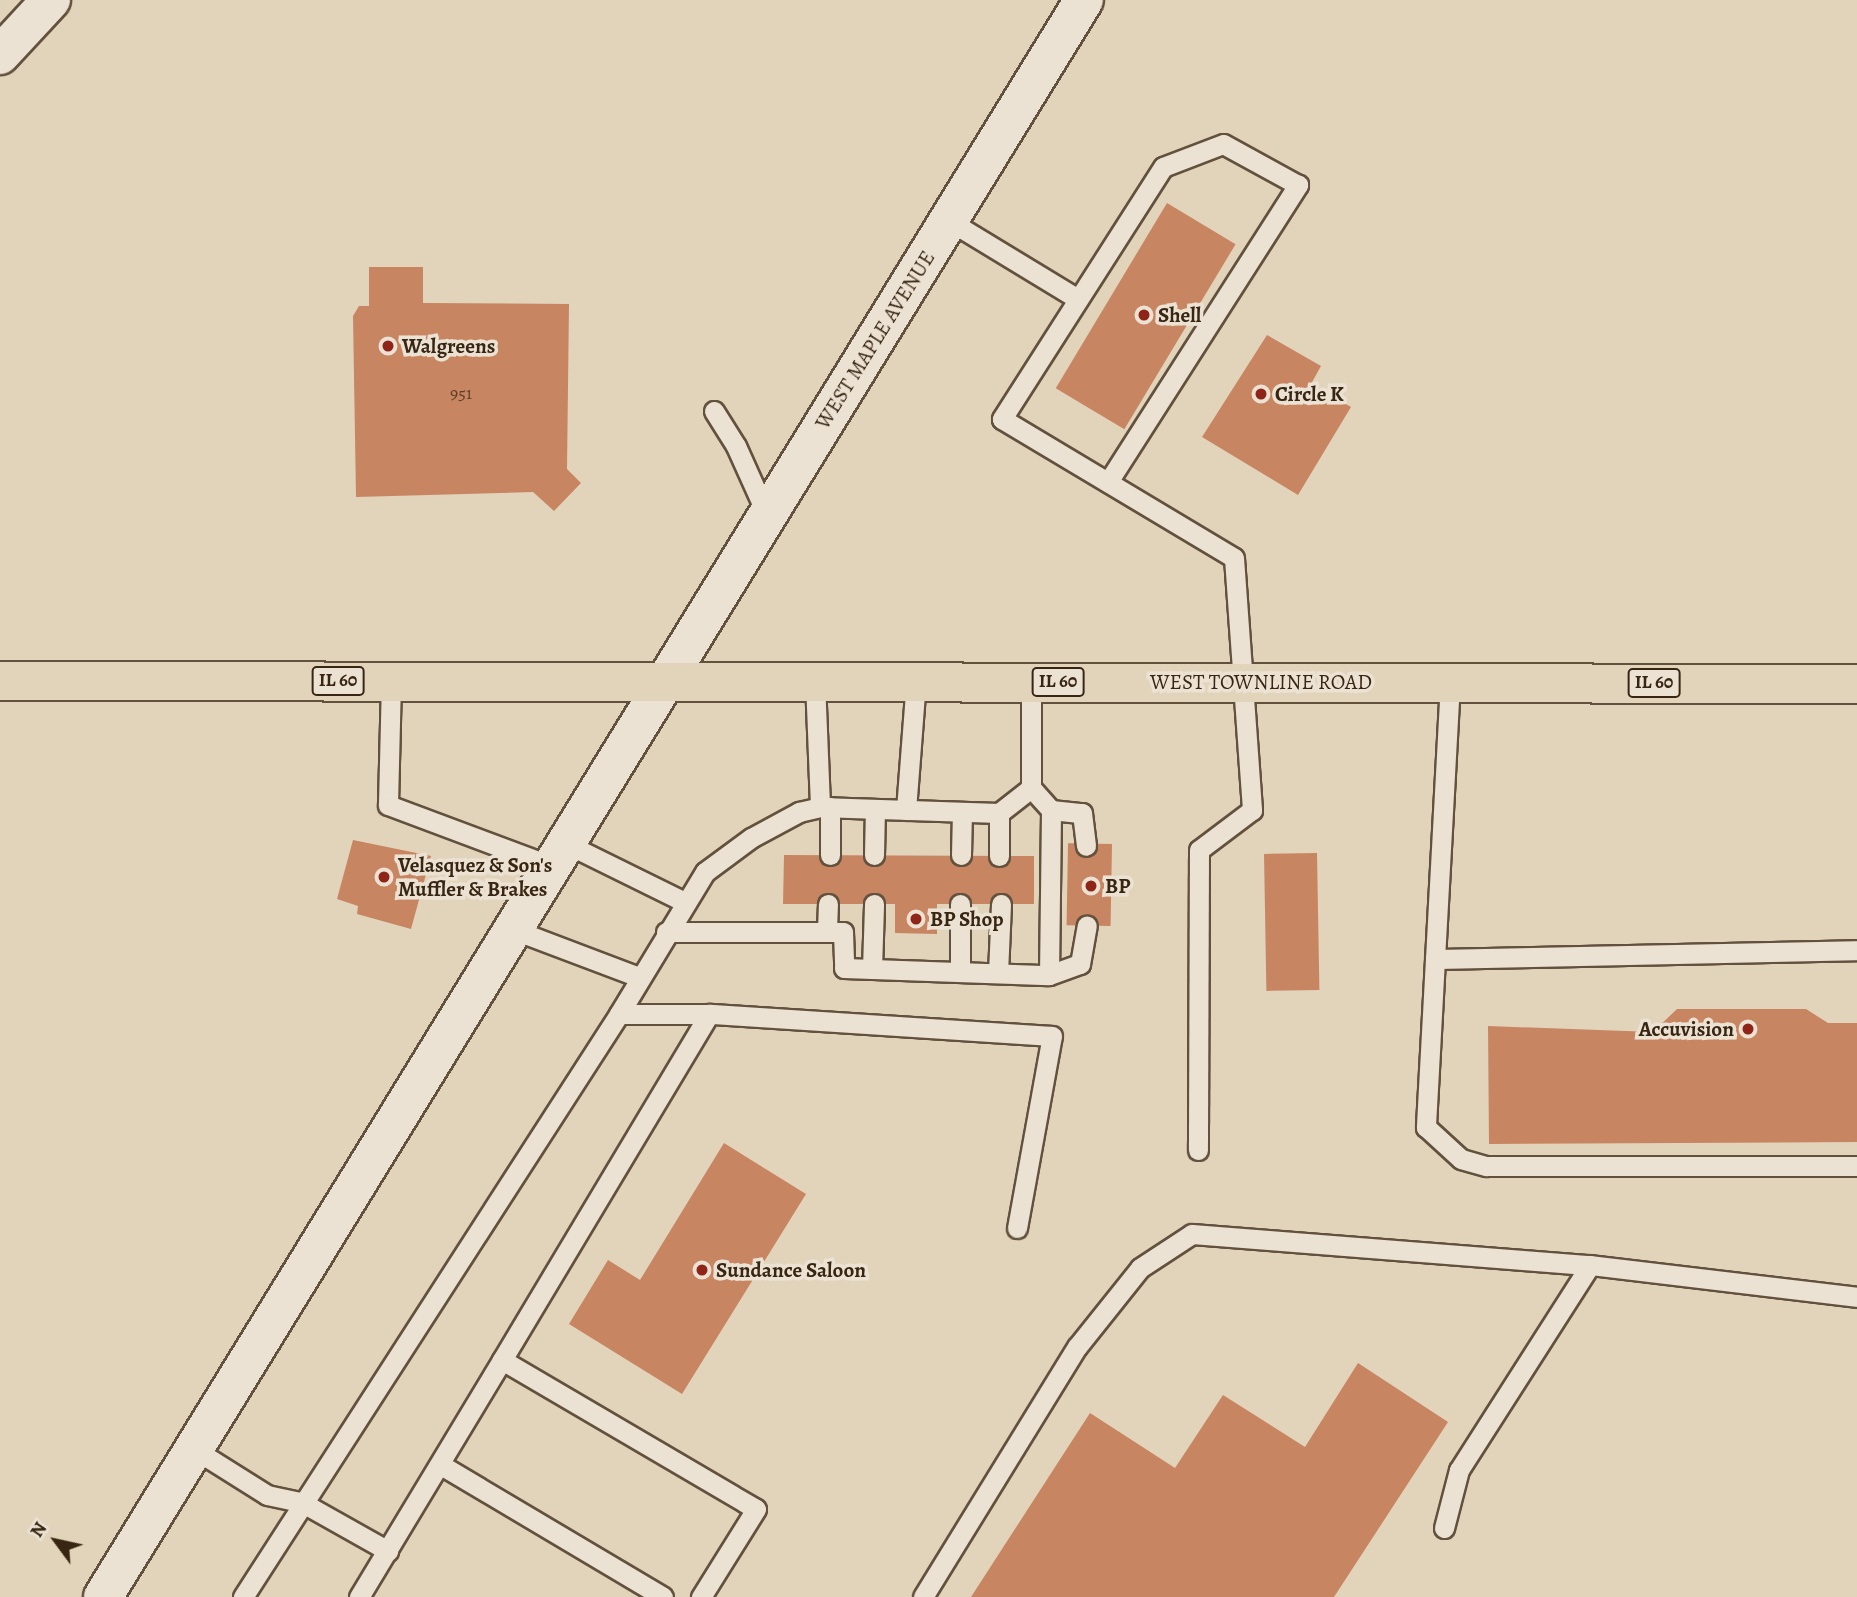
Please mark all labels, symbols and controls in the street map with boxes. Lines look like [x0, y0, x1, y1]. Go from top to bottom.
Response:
street label: WEST MAPLE AVENUE [810, 246, 940, 434]
place label: Shell [1158, 302, 1201, 328]
marker: Shell [1136, 307, 1152, 323]
place label: Walgreens [402, 333, 495, 359]
marker: Walgreens [380, 338, 396, 354]
place label: Circle K [1275, 381, 1344, 407]
house number: 951 [450, 382, 472, 404]
marker: Circle K [1253, 386, 1269, 402]
road number: IL 60 [310, 666, 366, 696]
road number: IL 60 [1030, 666, 1086, 698]
road number: IL 60 [1626, 668, 1682, 698]
street label: WEST TOWNLINE ROAD [1150, 669, 1372, 695]
place label: Velasquez & Son's Muffler & Brakes [398, 852, 552, 902]
marker: Velasquez & Son's Muffler & Brakes [376, 869, 392, 885]
place label: BP [1105, 873, 1130, 899]
marker: BP [1083, 878, 1099, 894]
place label: BP Shop [930, 906, 1004, 932]
marker: BP Shop [908, 911, 924, 927]
place label: Accuvision [1639, 1016, 1734, 1042]
marker: Accuvision [1740, 1021, 1756, 1037]
place label: Sundance Saloon [716, 1257, 866, 1283]
marker: Sundance Saloon [694, 1262, 710, 1278]
north arrow [21, 1506, 91, 1576]
text: N [24, 1517, 53, 1542]

